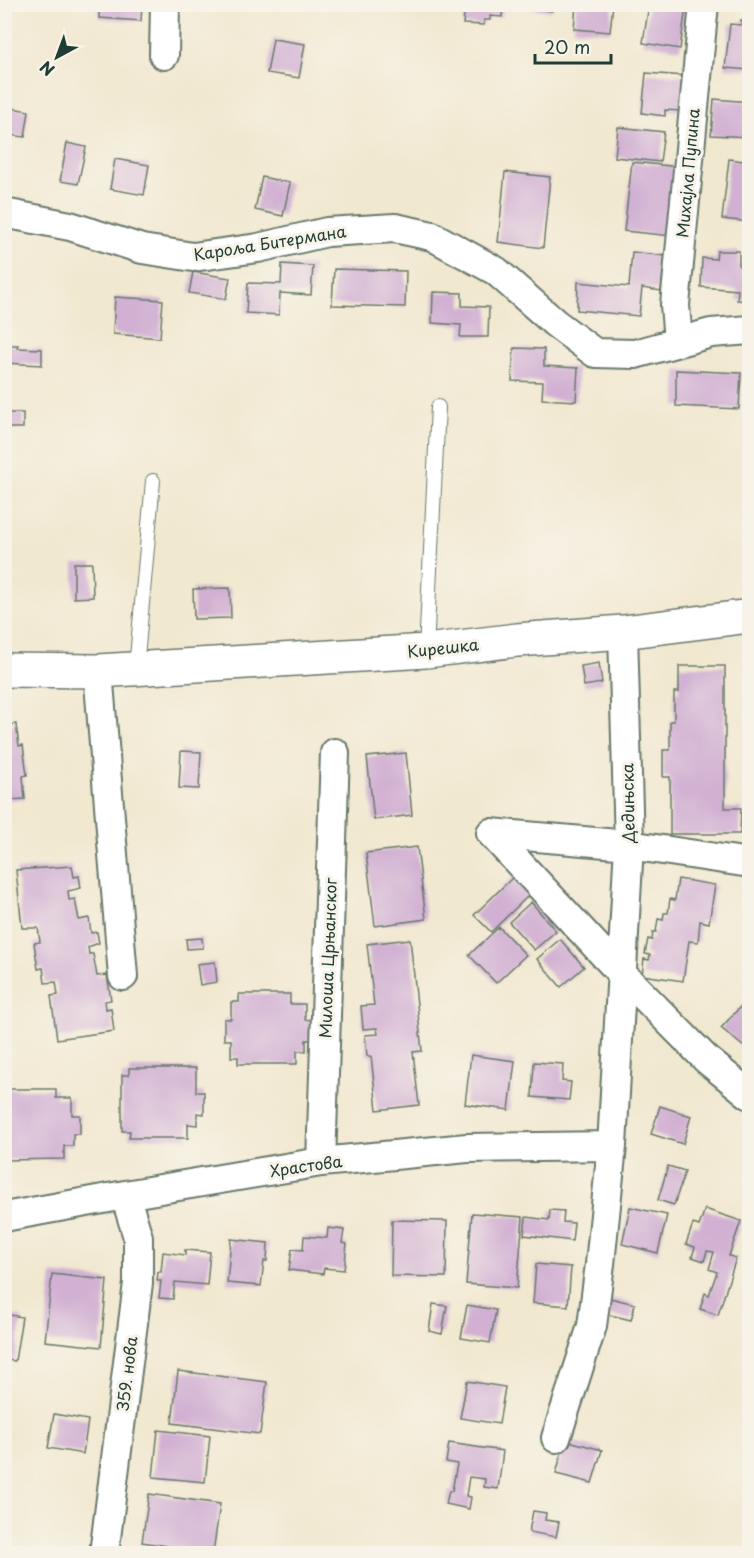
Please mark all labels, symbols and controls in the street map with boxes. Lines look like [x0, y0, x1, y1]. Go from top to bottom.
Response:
north arrow [27, 27, 87, 87]
scale bar [535, 27, 612, 65]
text: 20 m [544, 33, 590, 60]
text: N [34, 56, 59, 82]
street label: Михајла Пупина [669, 107, 705, 239]
street label: Кароља Битермана [192, 218, 348, 266]
street label: Кирешка [406, 631, 480, 663]
street label: Дедињска [614, 763, 640, 844]
street label: Милоша Црњанског [312, 876, 342, 1039]
street label: Храстова [268, 1148, 344, 1182]
street label: 359. нова [109, 1335, 143, 1413]

